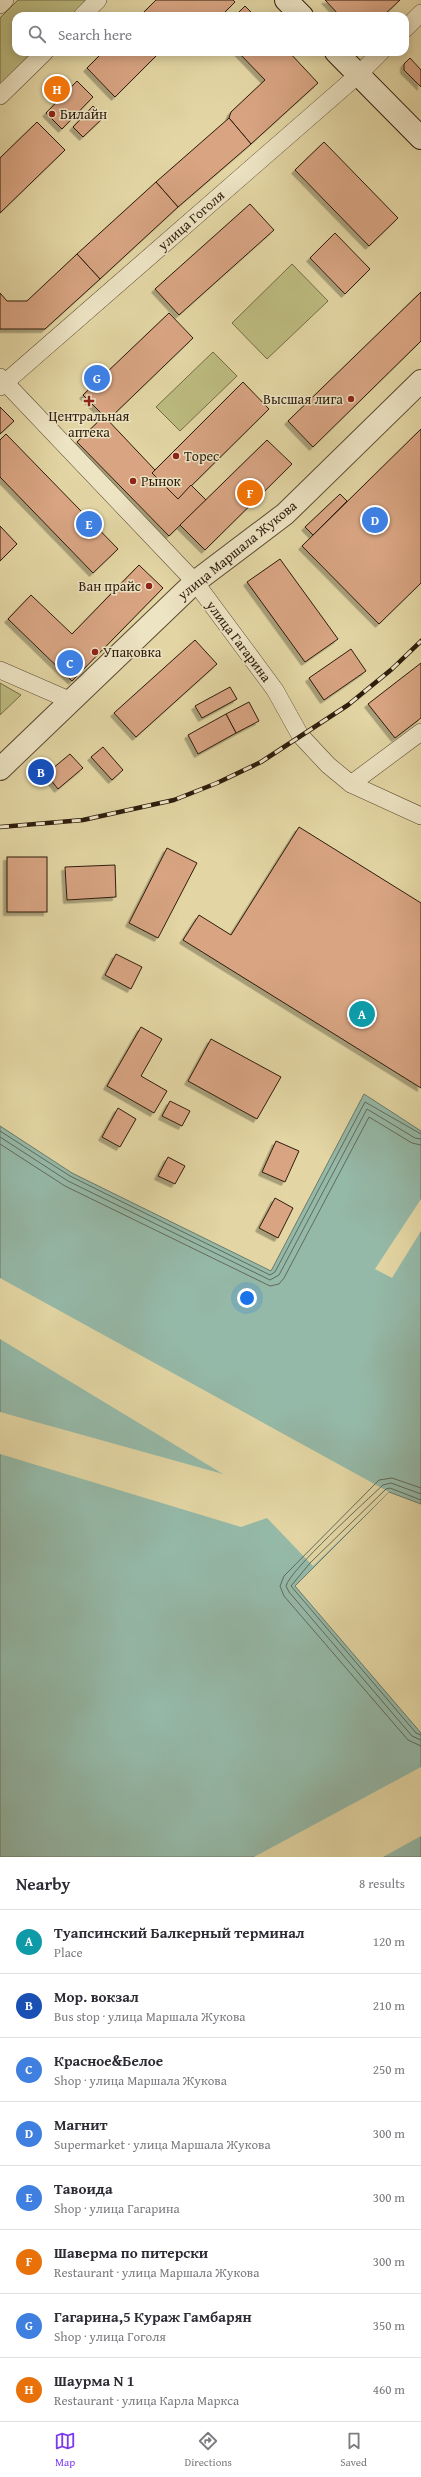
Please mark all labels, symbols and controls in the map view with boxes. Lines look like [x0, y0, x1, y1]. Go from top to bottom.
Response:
search box [12, 12, 409, 56]
icon: search [26, 23, 48, 45]
text: Search here [58, 24, 132, 45]
pin: H [44, 74, 70, 104]
place label: Билайн [60, 104, 107, 124]
marker: Билайн [47, 109, 57, 119]
street label: улица Гоголя [152, 185, 229, 255]
pin: G [84, 363, 110, 393]
place label: Высшая лига [263, 389, 343, 409]
marker: Высшая лига [346, 394, 356, 404]
marker: Центральная аптека [84, 396, 94, 406]
place label: Центральная аптека [49, 406, 129, 442]
place label: Торес [184, 446, 219, 466]
marker: Торес [171, 451, 181, 461]
place label: Рынок [141, 471, 182, 491]
marker: Рынок [128, 476, 138, 486]
pin: F [237, 478, 263, 508]
street label: улица Маршала Жукова [172, 495, 301, 605]
pin: D [362, 505, 388, 535]
pin: E [76, 509, 102, 539]
place label: Ван прайс [79, 576, 141, 596]
marker: Ван прайс [144, 581, 154, 591]
street label: улица Гагарина [201, 595, 277, 686]
place label: Упаковка [103, 642, 162, 662]
marker: Упаковка [90, 647, 100, 657]
pin: C [57, 648, 83, 678]
pin: B [28, 757, 54, 787]
pin: A [349, 999, 375, 1029]
your location [237, 1288, 257, 1308]
text: Nearby [16, 1871, 70, 1896]
text: 8 results [359, 1874, 405, 1893]
text: Туапсинский Балкерный терминал [54, 1922, 305, 1943]
text: A [25, 1932, 33, 1951]
text: 120 m [373, 1932, 405, 1951]
text: Place [54, 1943, 83, 1962]
text: Мор. вокзал [54, 1986, 139, 2007]
text: B [25, 1996, 33, 2015]
text: 210 m [373, 1996, 405, 2015]
text: Bus stop · улица Маршала Жукова [54, 2007, 245, 2026]
text: Красное&Белое [54, 2050, 163, 2071]
text: C [25, 2060, 33, 2079]
text: 250 m [373, 2060, 405, 2079]
text: Shop · улица Маршала Жукова [54, 2071, 227, 2090]
text: Магнит [54, 2114, 108, 2135]
text: D [25, 2124, 33, 2143]
text: 300 m [373, 2124, 405, 2143]
text: Supermarket · улица Маршала Жукова [54, 2135, 271, 2154]
text: Тавоида [54, 2178, 113, 2199]
text: E [26, 2188, 32, 2207]
text: 300 m [373, 2188, 405, 2207]
text: Shop · улица Гагарина [54, 2199, 180, 2218]
text: Шаверма по питерски [54, 2242, 208, 2263]
text: F [26, 2252, 32, 2271]
text: 300 m [373, 2252, 405, 2271]
text: Restaurant · улица Маршала Жукова [54, 2263, 259, 2282]
text: Гагарина,5 Кураж Гамбарян [54, 2306, 252, 2327]
text: G [25, 2316, 33, 2335]
text: 350 m [373, 2316, 405, 2335]
text: Shop · улица Гоголя [54, 2327, 166, 2346]
text: Шаурма N 1 [54, 2370, 135, 2391]
text: H [24, 2380, 34, 2399]
text: 460 m [373, 2380, 405, 2399]
text: Restaurant · улица Карла Маркса [54, 2391, 239, 2410]
tab: Map [54, 2430, 76, 2470]
tab: Directions [185, 2430, 232, 2470]
tab: Saved [340, 2430, 367, 2470]

